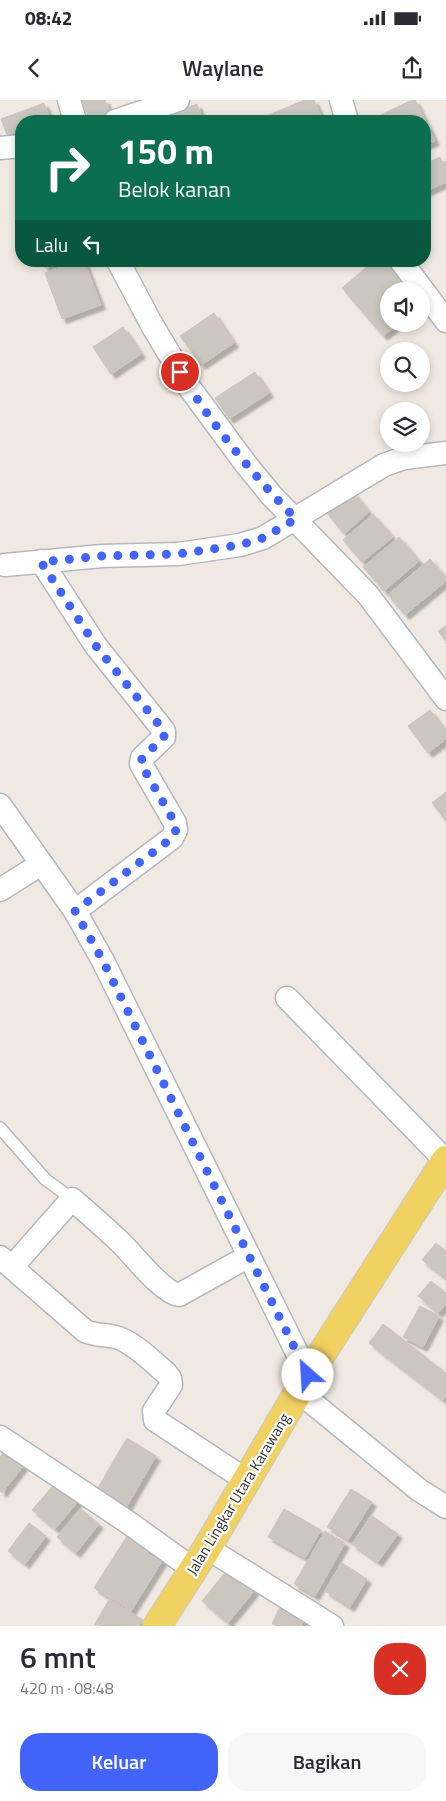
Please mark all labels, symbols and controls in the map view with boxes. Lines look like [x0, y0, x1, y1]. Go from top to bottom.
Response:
text: 08:42 [25, 3, 72, 32]
text: Waylane [182, 51, 264, 85]
icon: back [20, 54, 48, 82]
icon: share [398, 54, 426, 82]
text: 150 m [118, 124, 214, 178]
icon: right [35, 135, 100, 200]
text: Belok kanan [118, 172, 231, 206]
text: Lalu [35, 230, 68, 259]
icon: left [78, 230, 106, 258]
map controls [380, 282, 430, 452]
button: sound [380, 282, 430, 332]
button: search [380, 342, 430, 392]
pin [159, 351, 201, 393]
icon: arrive [166, 358, 194, 386]
button: layers [380, 402, 430, 452]
position arrow [281, 1348, 333, 1400]
street label: Jalan Lingkar Utara Karawang [180, 1408, 296, 1579]
text: 6 mnt [20, 1634, 96, 1680]
button: close [374, 1643, 426, 1695]
text: 420 m · 08:48 [20, 1676, 114, 1700]
button: Keluar [20, 1733, 218, 1791]
button: Bagikan [228, 1733, 426, 1791]

